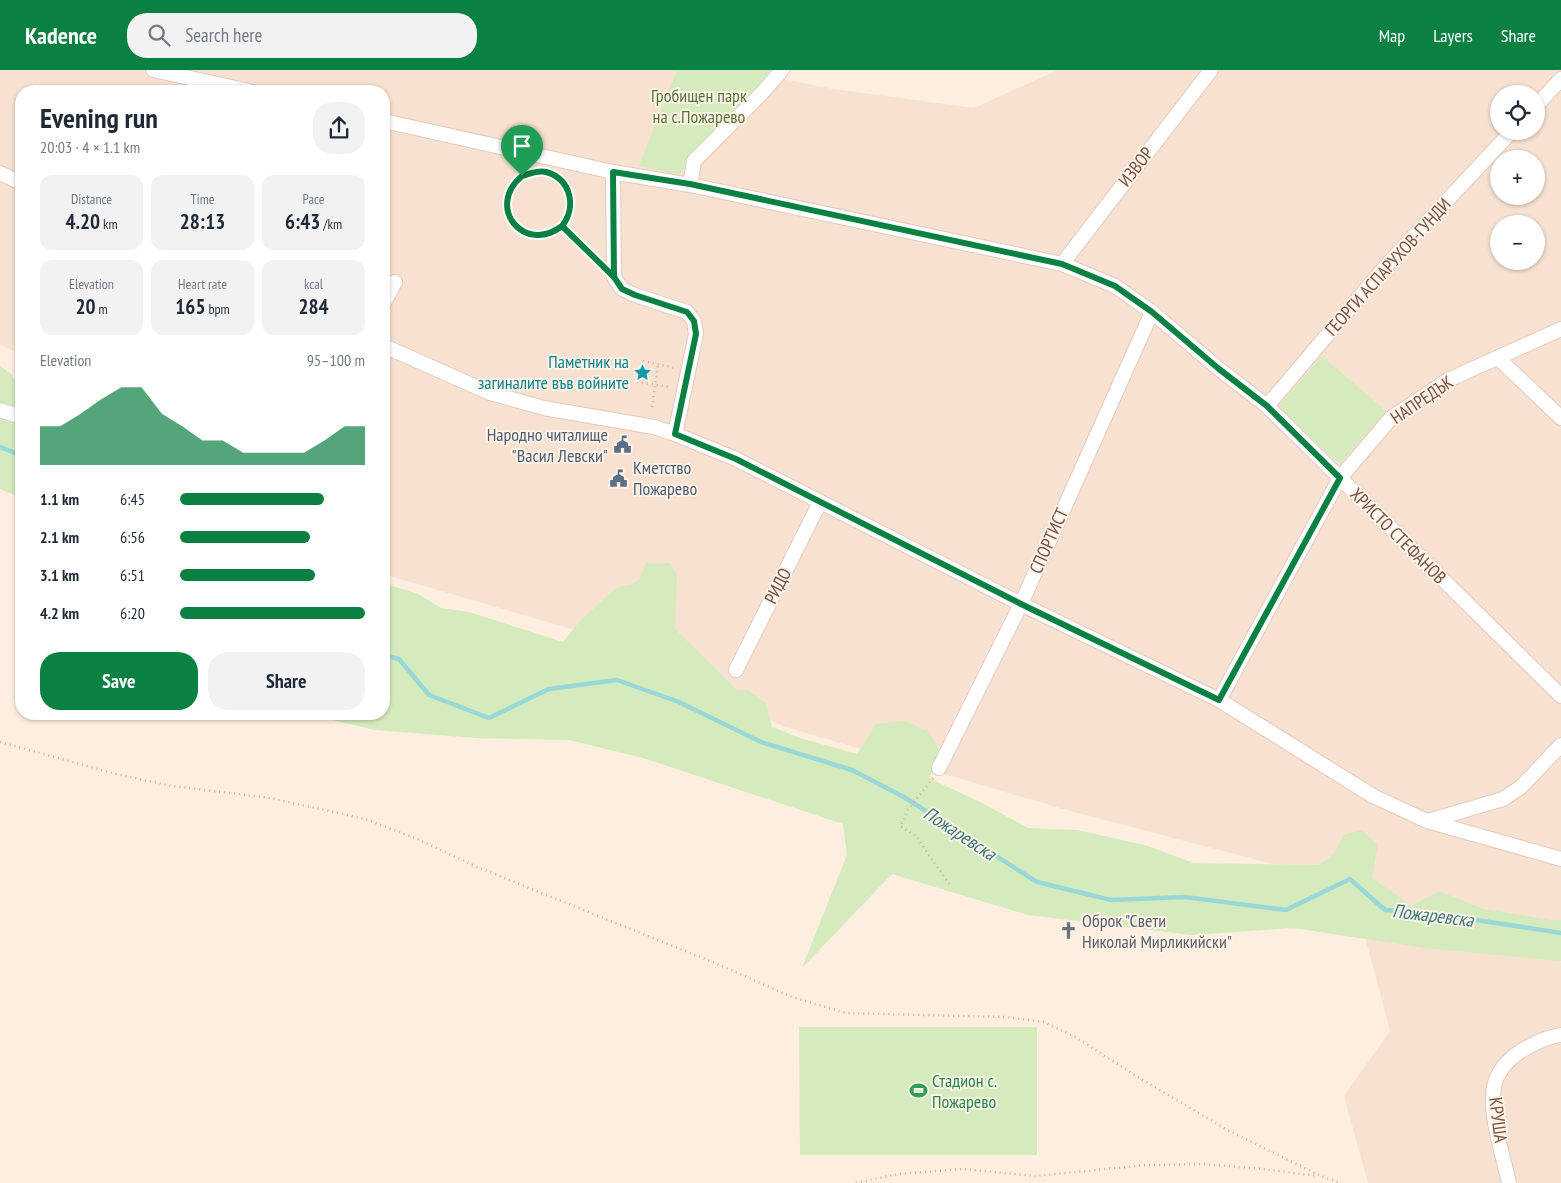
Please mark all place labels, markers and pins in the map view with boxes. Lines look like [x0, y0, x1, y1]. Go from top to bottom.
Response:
pin [501, 125, 543, 176]
place label: Паметник на загиналите във войните [478, 350, 629, 394]
place icon: Паметник на загиналите във войните [633, 362, 653, 382]
place label: Народно читалище "Васил Левски" [487, 423, 608, 467]
public building icon: Народно читалище "Васил Левски" [612, 435, 632, 455]
place label: Кметство Пожарево [633, 456, 698, 500]
public building icon: Кметство Пожарево [609, 468, 629, 488]
place label: Оброк "Свети Николай Мирликийски" [1082, 909, 1232, 953]
church icon: Оброк "Свети Николай Мирликийски" [1058, 921, 1078, 941]
place label: Стадион с. Пожарево [932, 1069, 997, 1113]
sports icon: Стадион с. Пожарево [908, 1081, 928, 1101]

